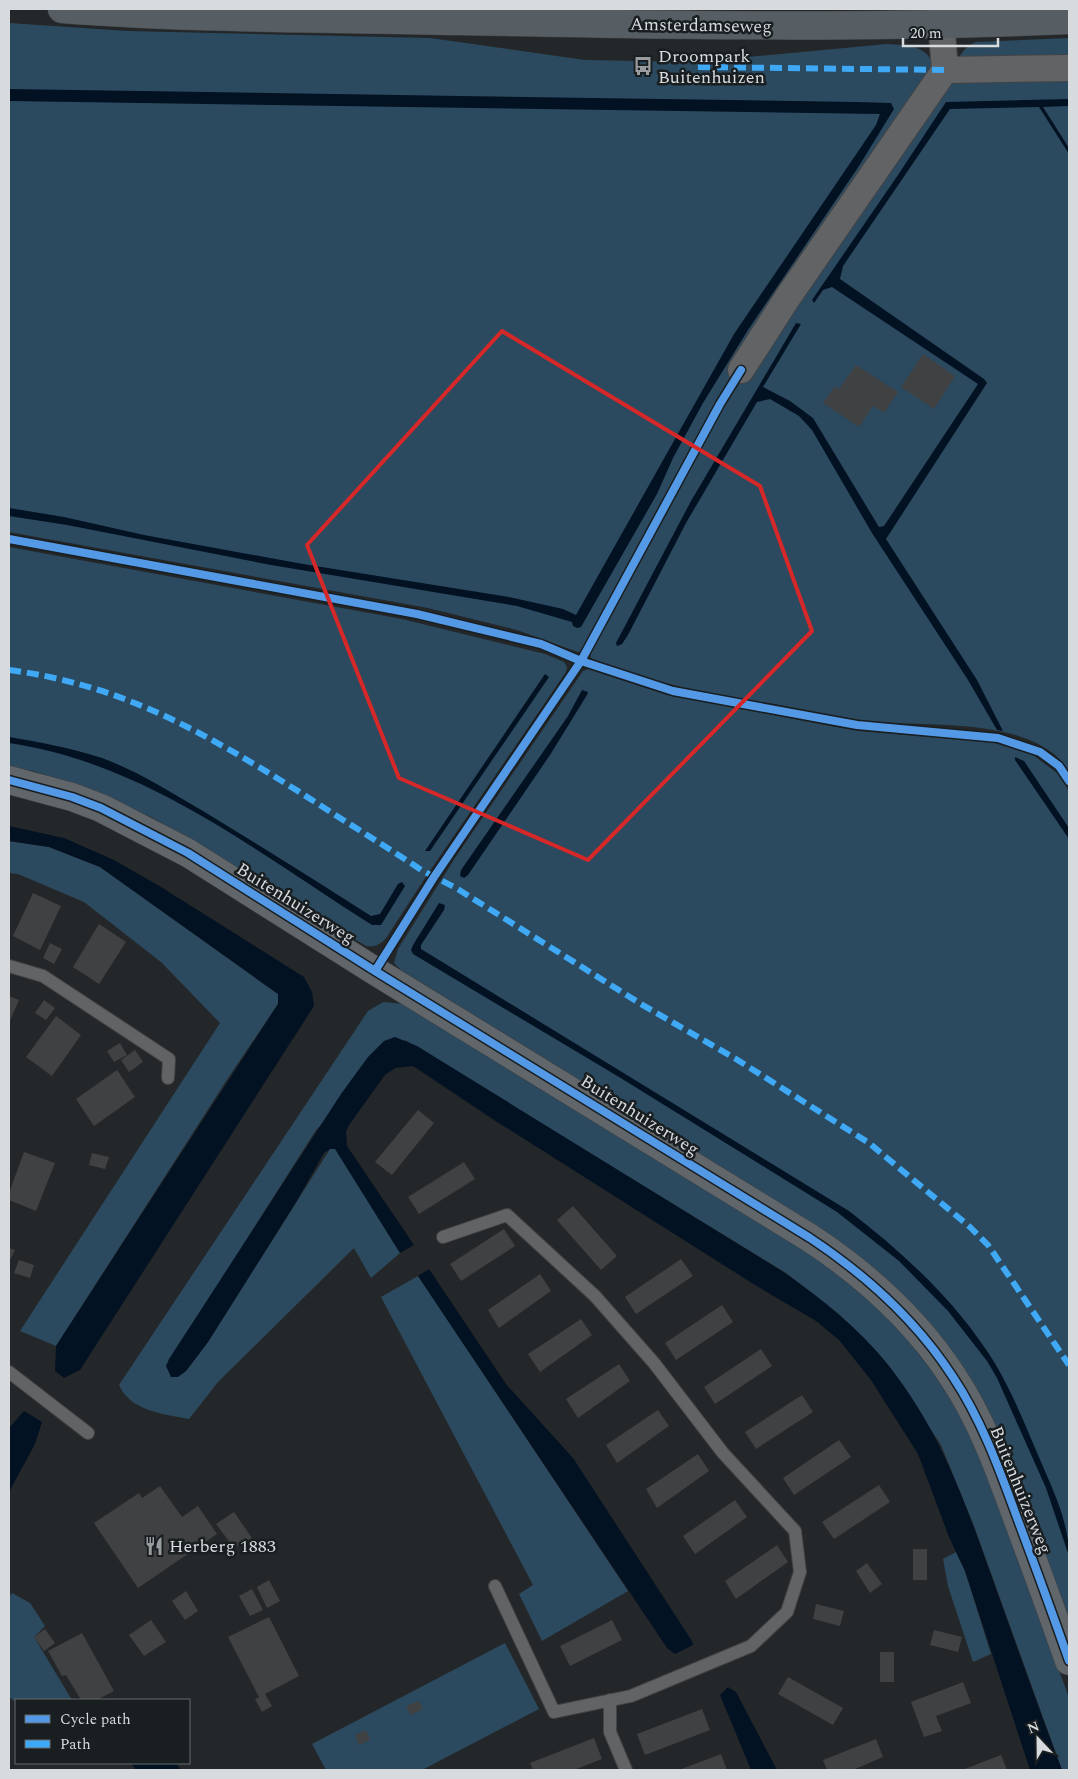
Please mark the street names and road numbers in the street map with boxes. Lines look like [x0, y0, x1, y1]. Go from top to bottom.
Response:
street label: Amsterdamseweg [630, 11, 772, 40]
street label: Buitenhuizerweg [231, 856, 360, 951]
street label: Buitenhuizerweg [575, 1068, 704, 1163]
street label: Buitenhuizerweg [983, 1422, 1058, 1558]

